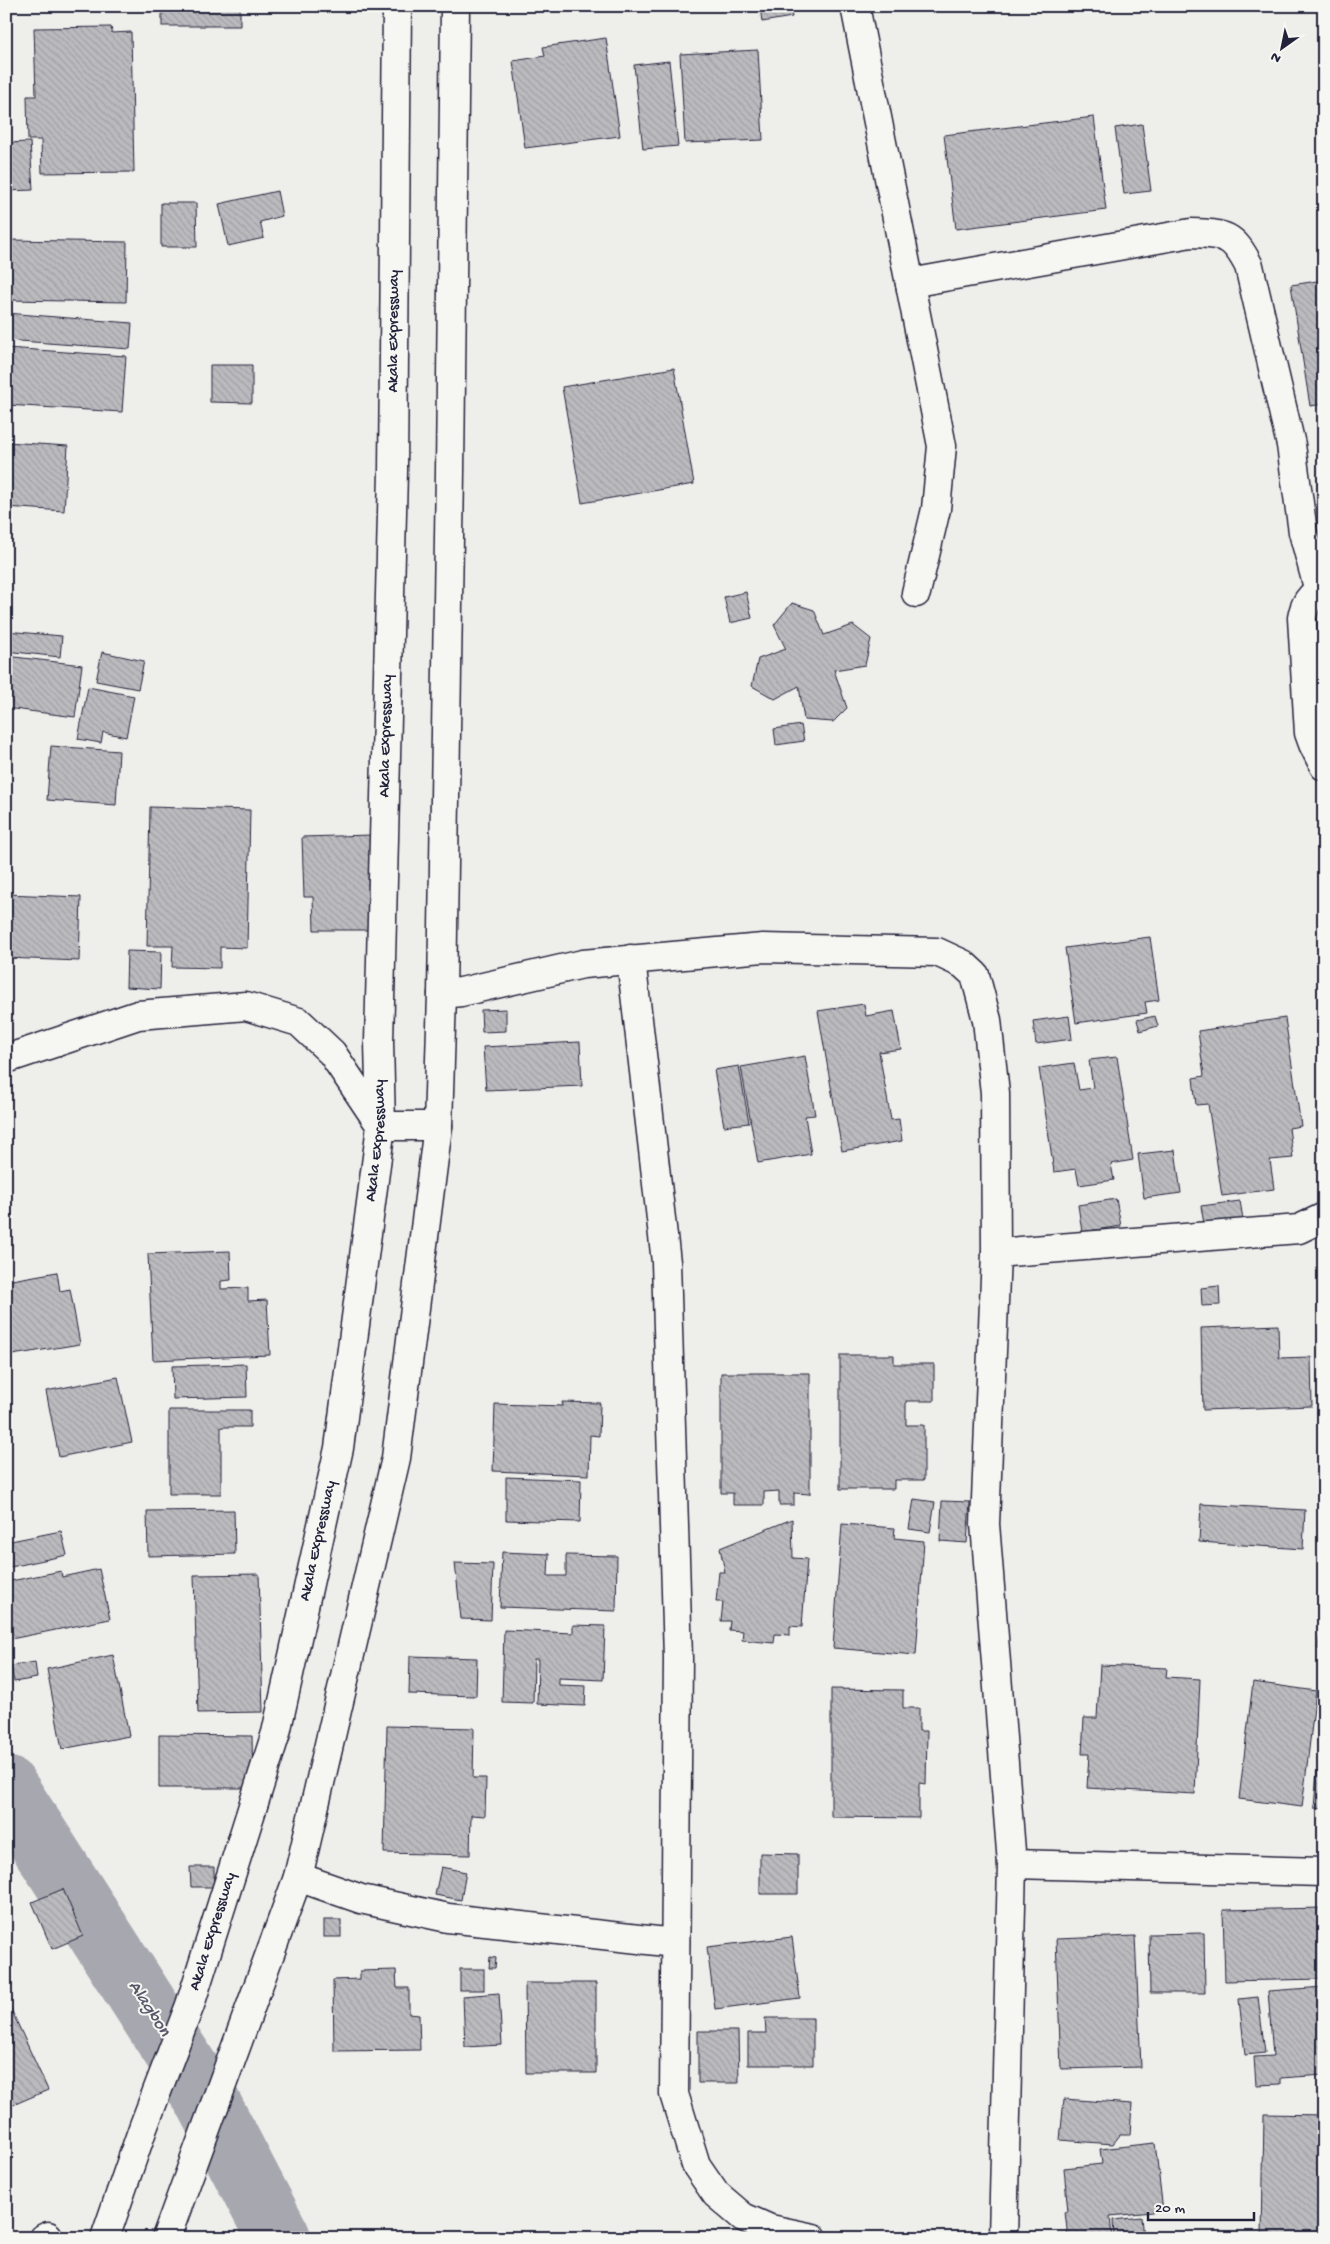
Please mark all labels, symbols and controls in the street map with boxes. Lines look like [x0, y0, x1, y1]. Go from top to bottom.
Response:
north arrow [1258, 22, 1308, 72]
text: N [1268, 47, 1285, 66]
street label: Akala Expressway [384, 270, 404, 393]
street label: Akala Expressway [376, 674, 398, 798]
street label: Akala Expressway [362, 1079, 391, 1203]
street label: Akala Expressway [296, 1479, 341, 1603]
street label: Akala Expressway [186, 1870, 241, 1993]
water label: Alagbon [123, 1977, 175, 2041]
scale bar [1148, 2189, 1254, 2221]
text: 20 m [1155, 2200, 1185, 2218]

